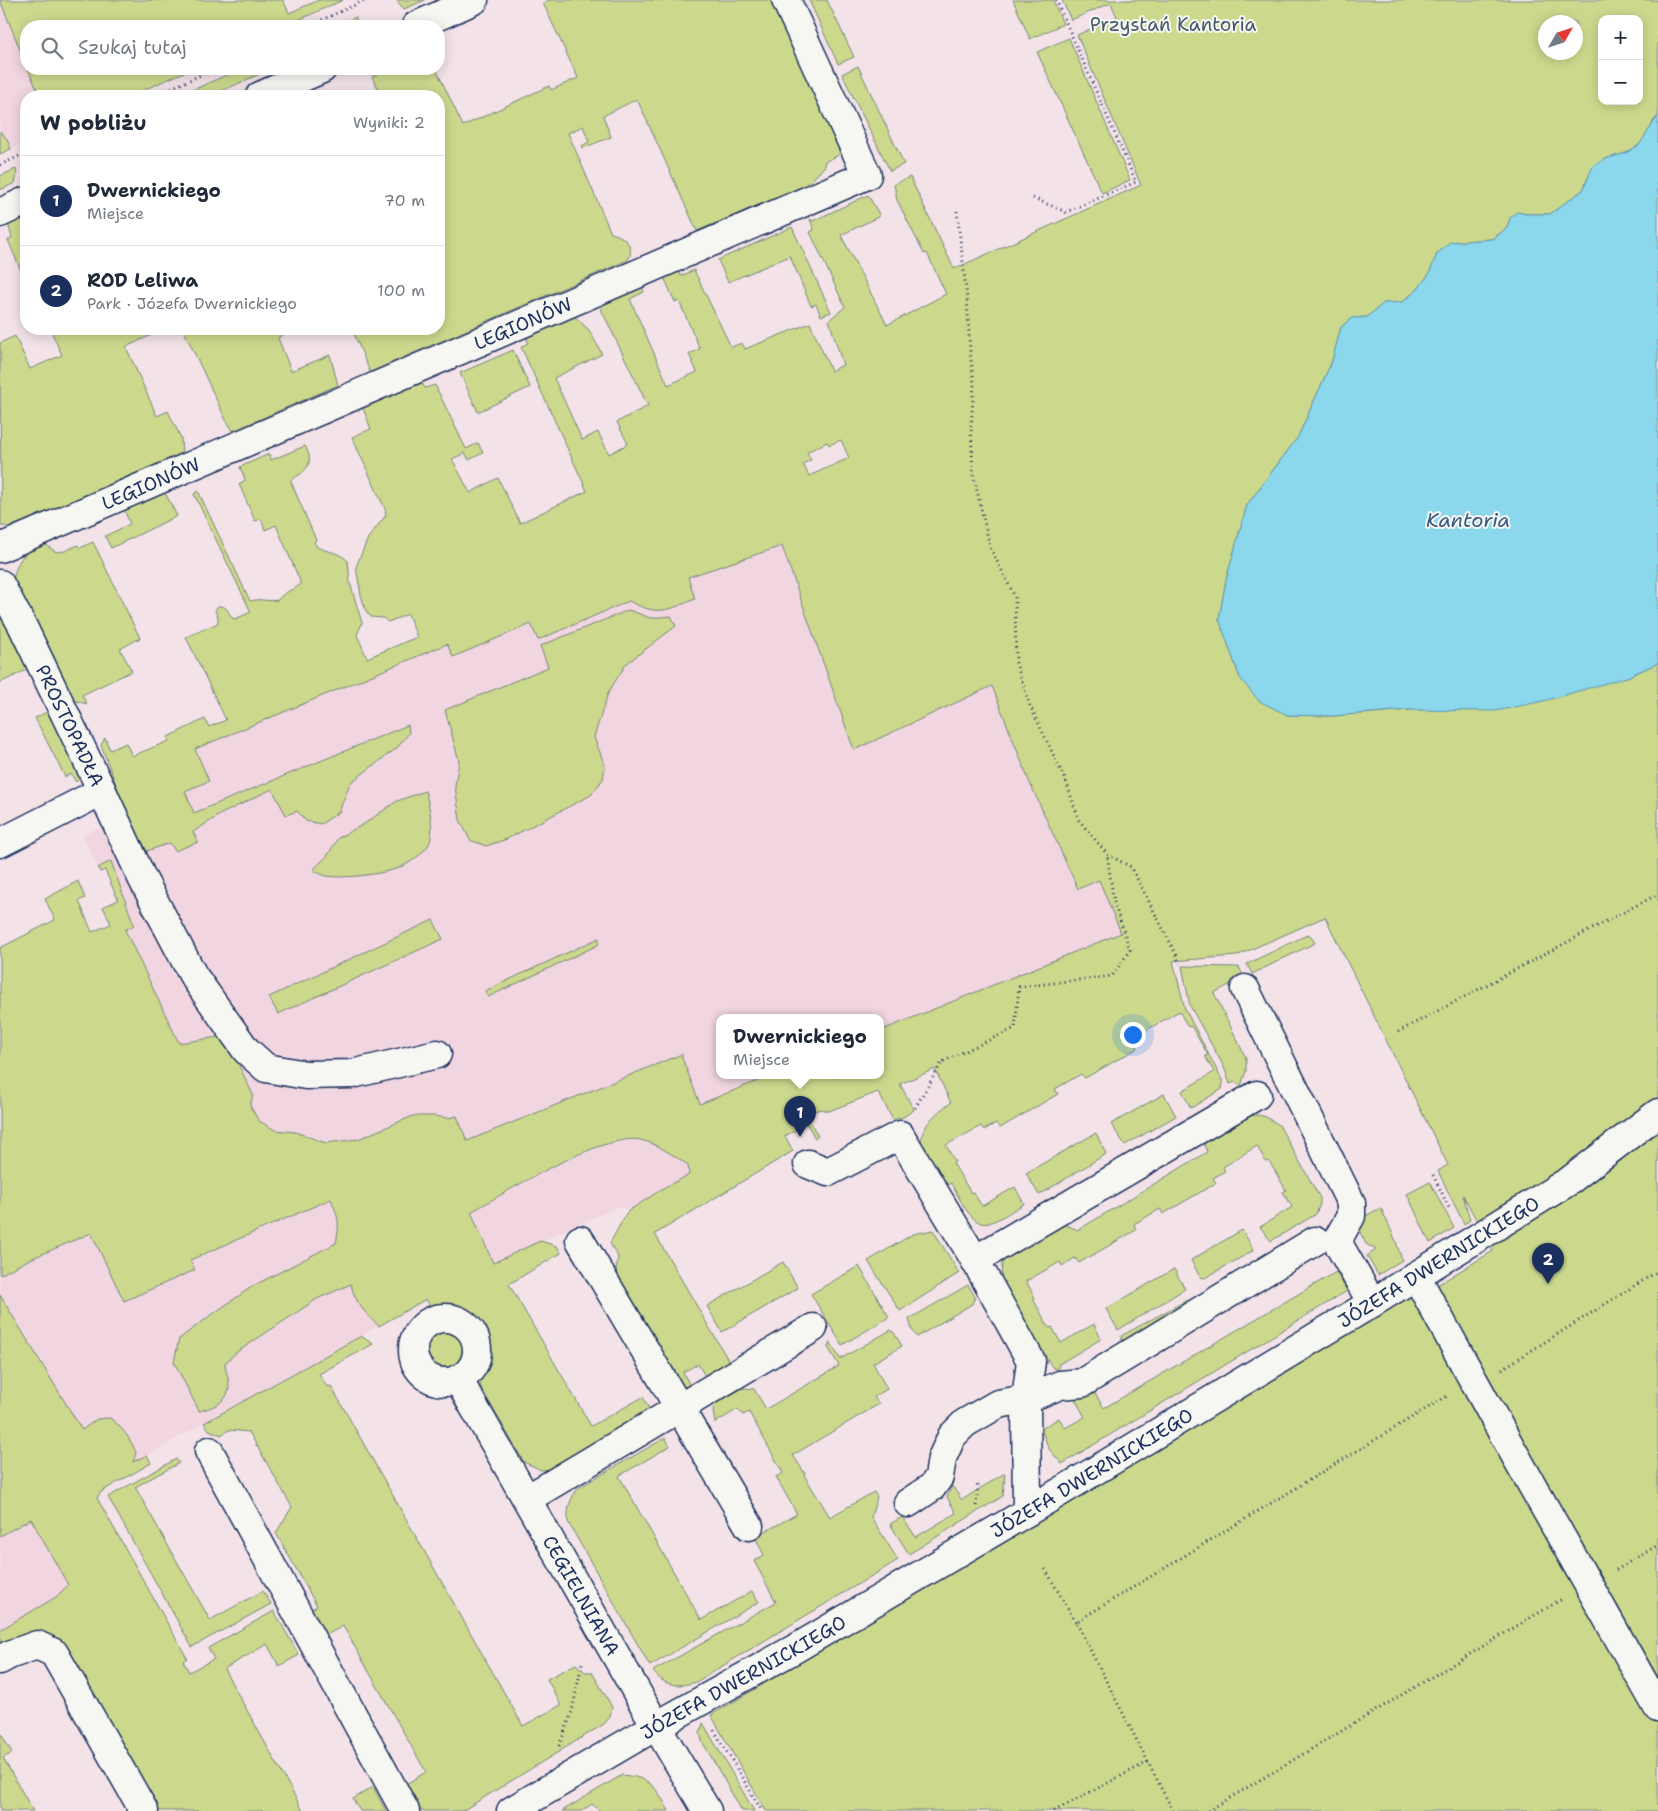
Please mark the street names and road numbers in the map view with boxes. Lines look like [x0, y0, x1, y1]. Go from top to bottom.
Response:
street label: LEGIONÓW [470, 291, 576, 355]
street label: LEGIONÓW [98, 451, 204, 515]
street label: PROSTOPADŁA [30, 660, 110, 791]
street label: JÓZEFA DWERNICKIEGO [1333, 1190, 1544, 1333]
street label: JÓZEFA DWERNICKIEGO [986, 1402, 1197, 1543]
street label: CEGIELNIANA [537, 1531, 626, 1660]
street label: JÓZEFA DWERNICKIEGO [636, 1609, 850, 1745]

